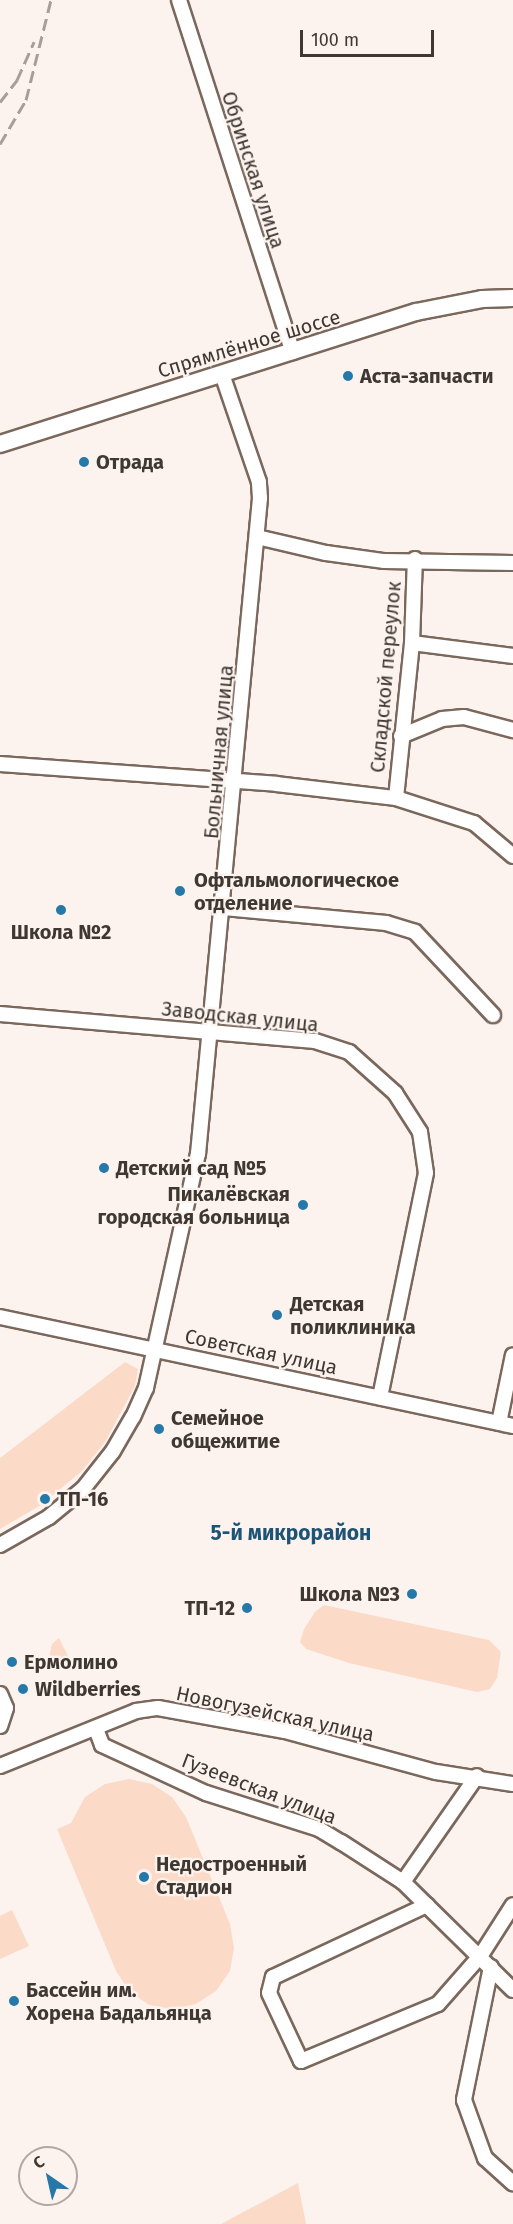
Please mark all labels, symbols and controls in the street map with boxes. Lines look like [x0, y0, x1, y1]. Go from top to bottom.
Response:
scale bar [303, 18, 436, 56]
text: 100 m [311, 29, 359, 51]
street label: Обринская улица [216, 88, 290, 252]
street label: Спрямлённое шоссе [155, 305, 343, 383]
place label: Аста-запчасти [360, 364, 494, 388]
marker: Аста-запчасти [341, 369, 355, 383]
place label: Отрада [96, 450, 164, 474]
marker: Отрада [77, 455, 91, 469]
street label: Складской переулок [366, 580, 406, 774]
street label: Больничная улица [199, 664, 239, 840]
place label: Офтальмологическое отделение [194, 868, 399, 915]
marker: Офтальмологическое отделение [171, 882, 189, 900]
marker: Школа №2 [54, 903, 68, 917]
place label: Школа №2 [11, 920, 111, 944]
street label: Заводская улица [160, 997, 320, 1037]
place label: Детский сад №5 [116, 1156, 267, 1180]
marker: Детский сад №5 [97, 1161, 111, 1175]
place label: Пикалёвская городская больница [97, 1182, 290, 1229]
marker: Пикалёвская городская больница [294, 1196, 312, 1214]
place label: Детская поликлиника [290, 1292, 416, 1339]
marker: Детская поликлиника [268, 1306, 286, 1324]
street label: Советская улица [183, 1324, 339, 1380]
place label: Семейное общежитие [171, 1406, 280, 1453]
marker: Семейное общежитие [152, 1422, 166, 1436]
place label: ТП-16 [57, 1487, 108, 1511]
marker: ТП-16 [38, 1492, 52, 1506]
district label: 5-й микрорайон [211, 1520, 371, 1546]
place label: Школа №3 [299, 1582, 400, 1606]
marker: Школа №3 [405, 1587, 419, 1601]
place label: ТП-12 [185, 1596, 235, 1620]
marker: ТП-12 [240, 1601, 254, 1615]
place label: Ермолино [24, 1650, 118, 1674]
marker: Ермолино [5, 1655, 19, 1669]
place label: Wildberries [35, 1677, 141, 1701]
street label: Новогузейская улица [174, 1681, 376, 1747]
marker: Wildberries [16, 1682, 30, 1696]
street label: Гузеевская улица [178, 1748, 340, 1830]
place label: Недостроенный Стадион [156, 1853, 307, 1900]
marker: Недостроенный Стадион [137, 1870, 151, 1884]
place label: Бассейн им. Хорена Бадальянца [26, 1978, 212, 2025]
marker: Бассейн им. Хорена Бадальянца [7, 1994, 21, 2008]
north arrow [18, 2146, 78, 2206]
text: С [30, 2152, 48, 2173]

